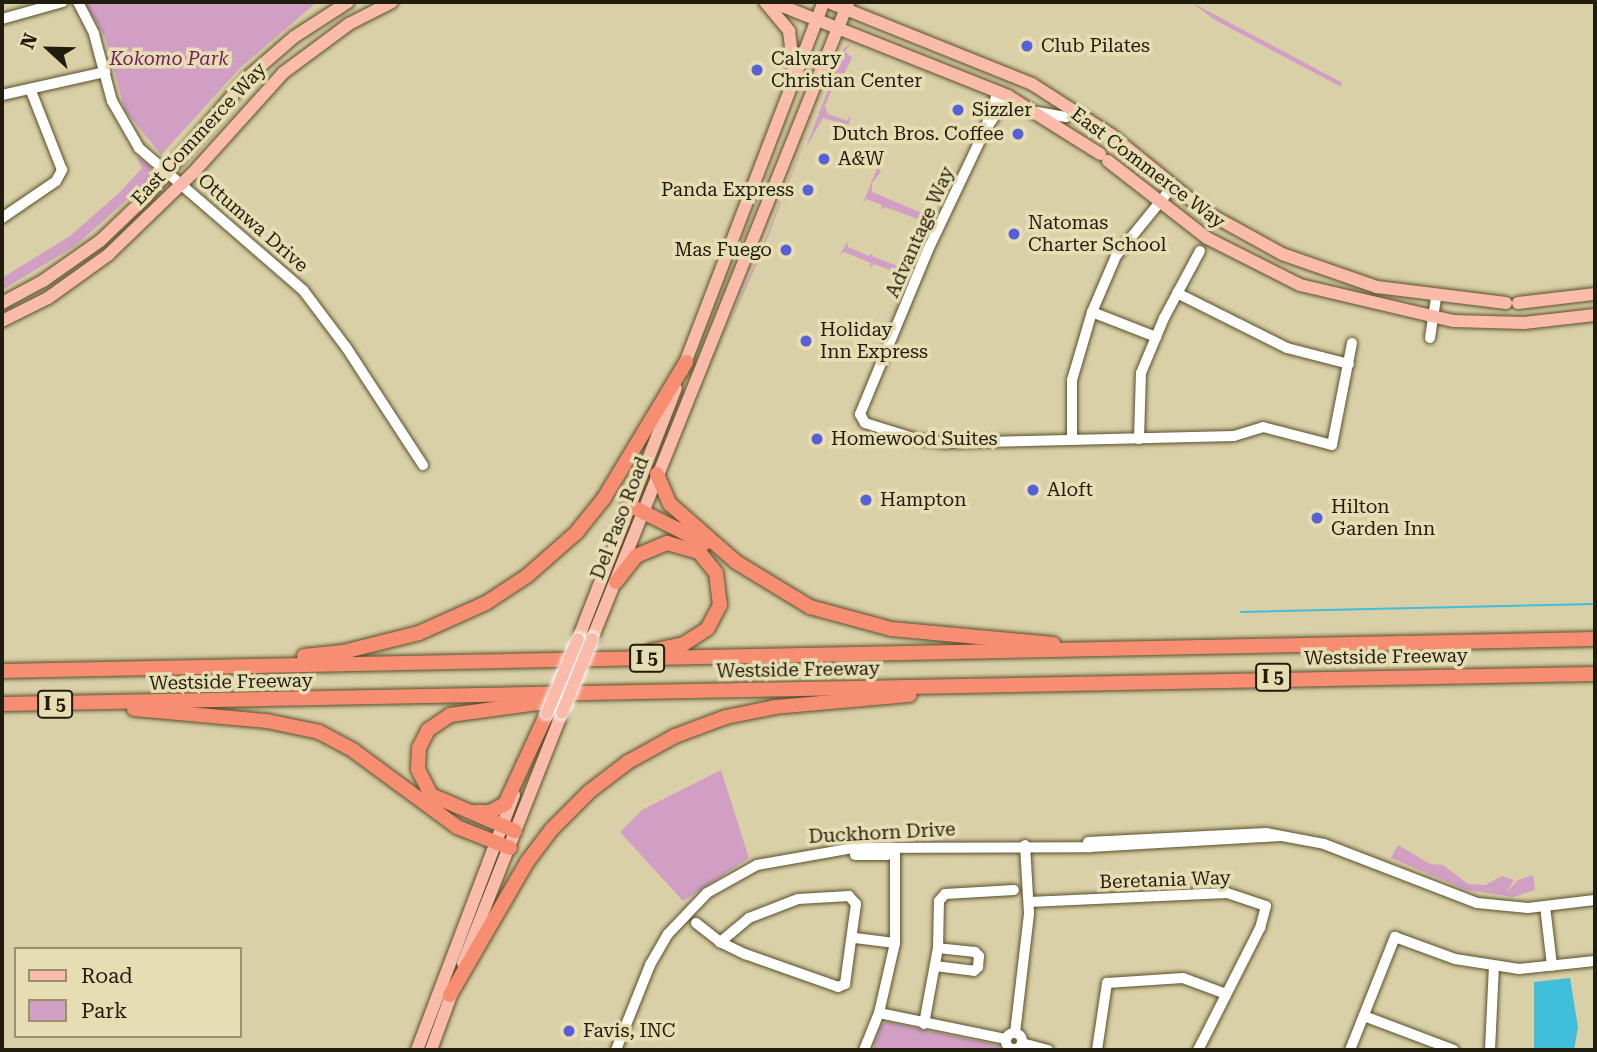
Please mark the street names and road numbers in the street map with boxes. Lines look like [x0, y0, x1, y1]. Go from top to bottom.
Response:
street label: East Commerce Way [127, 58, 271, 210]
street label: East Commerce Way [1066, 103, 1230, 233]
street label: Advantage Way [881, 163, 959, 301]
street label: Ottumwa Drive [193, 169, 313, 277]
street label: Del Paso Road [586, 453, 654, 583]
road number: I 5 [628, 644, 666, 672]
street label: Westside Freeway [1304, 644, 1468, 670]
street label: Westside Freeway [716, 657, 880, 683]
road number: I 5 [1254, 662, 1292, 692]
street label: Westside Freeway [149, 669, 313, 695]
road number: I 5 [36, 690, 74, 718]
street label: Duckhorn Drive [808, 818, 956, 848]
street label: Beretania Way [1099, 866, 1231, 894]

